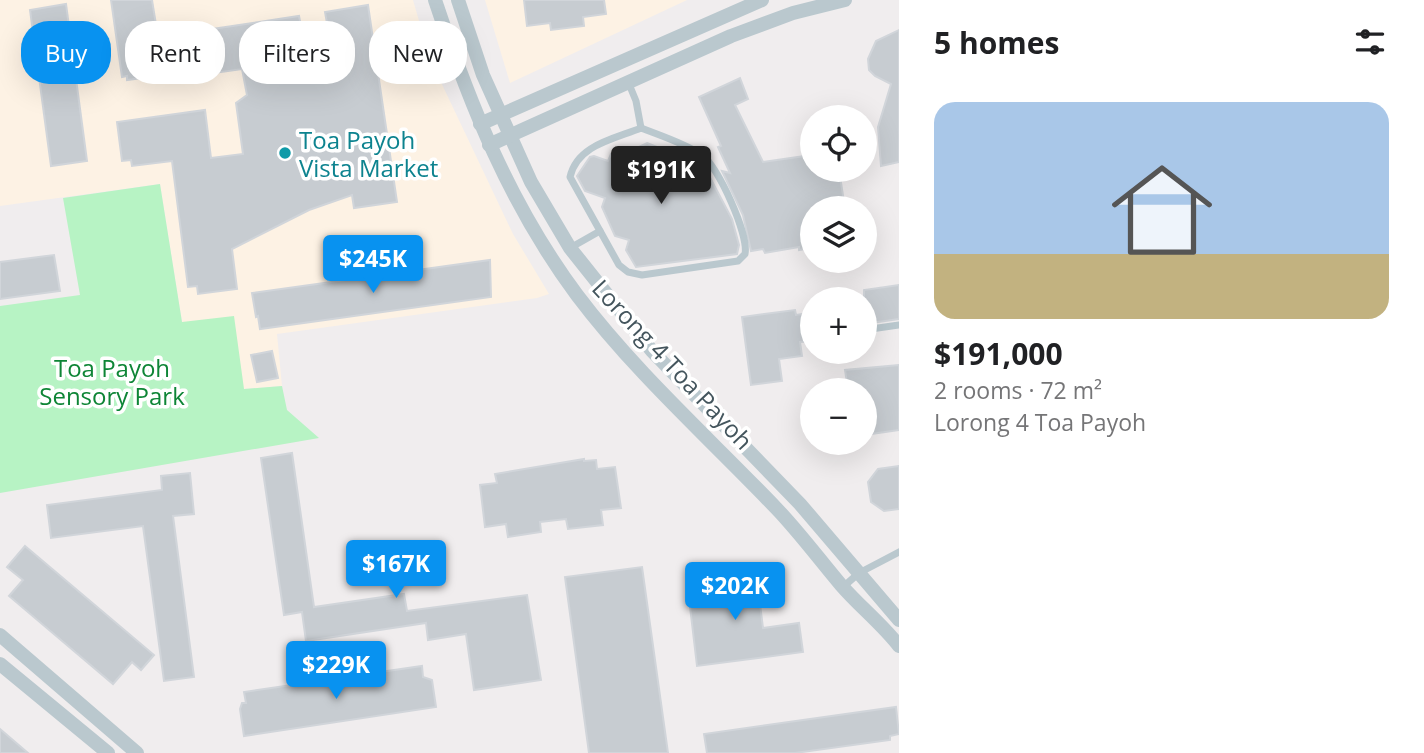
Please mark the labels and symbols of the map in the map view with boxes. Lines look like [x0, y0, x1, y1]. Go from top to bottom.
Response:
place label: Toa Payoh Vista Market [299, 123, 438, 184]
marker: Toa Payoh Vista Market [277, 145, 293, 161]
pin: $191K [612, 146, 710, 206]
pin: $245K [324, 236, 422, 295]
street label: Lorong 4 Toa Payoh [585, 272, 761, 456]
park label: Toa Payoh Sensory Park [39, 351, 185, 412]
pin: $167K [347, 540, 445, 600]
pin: $202K [686, 562, 784, 622]
pin: $229K [287, 642, 385, 701]

